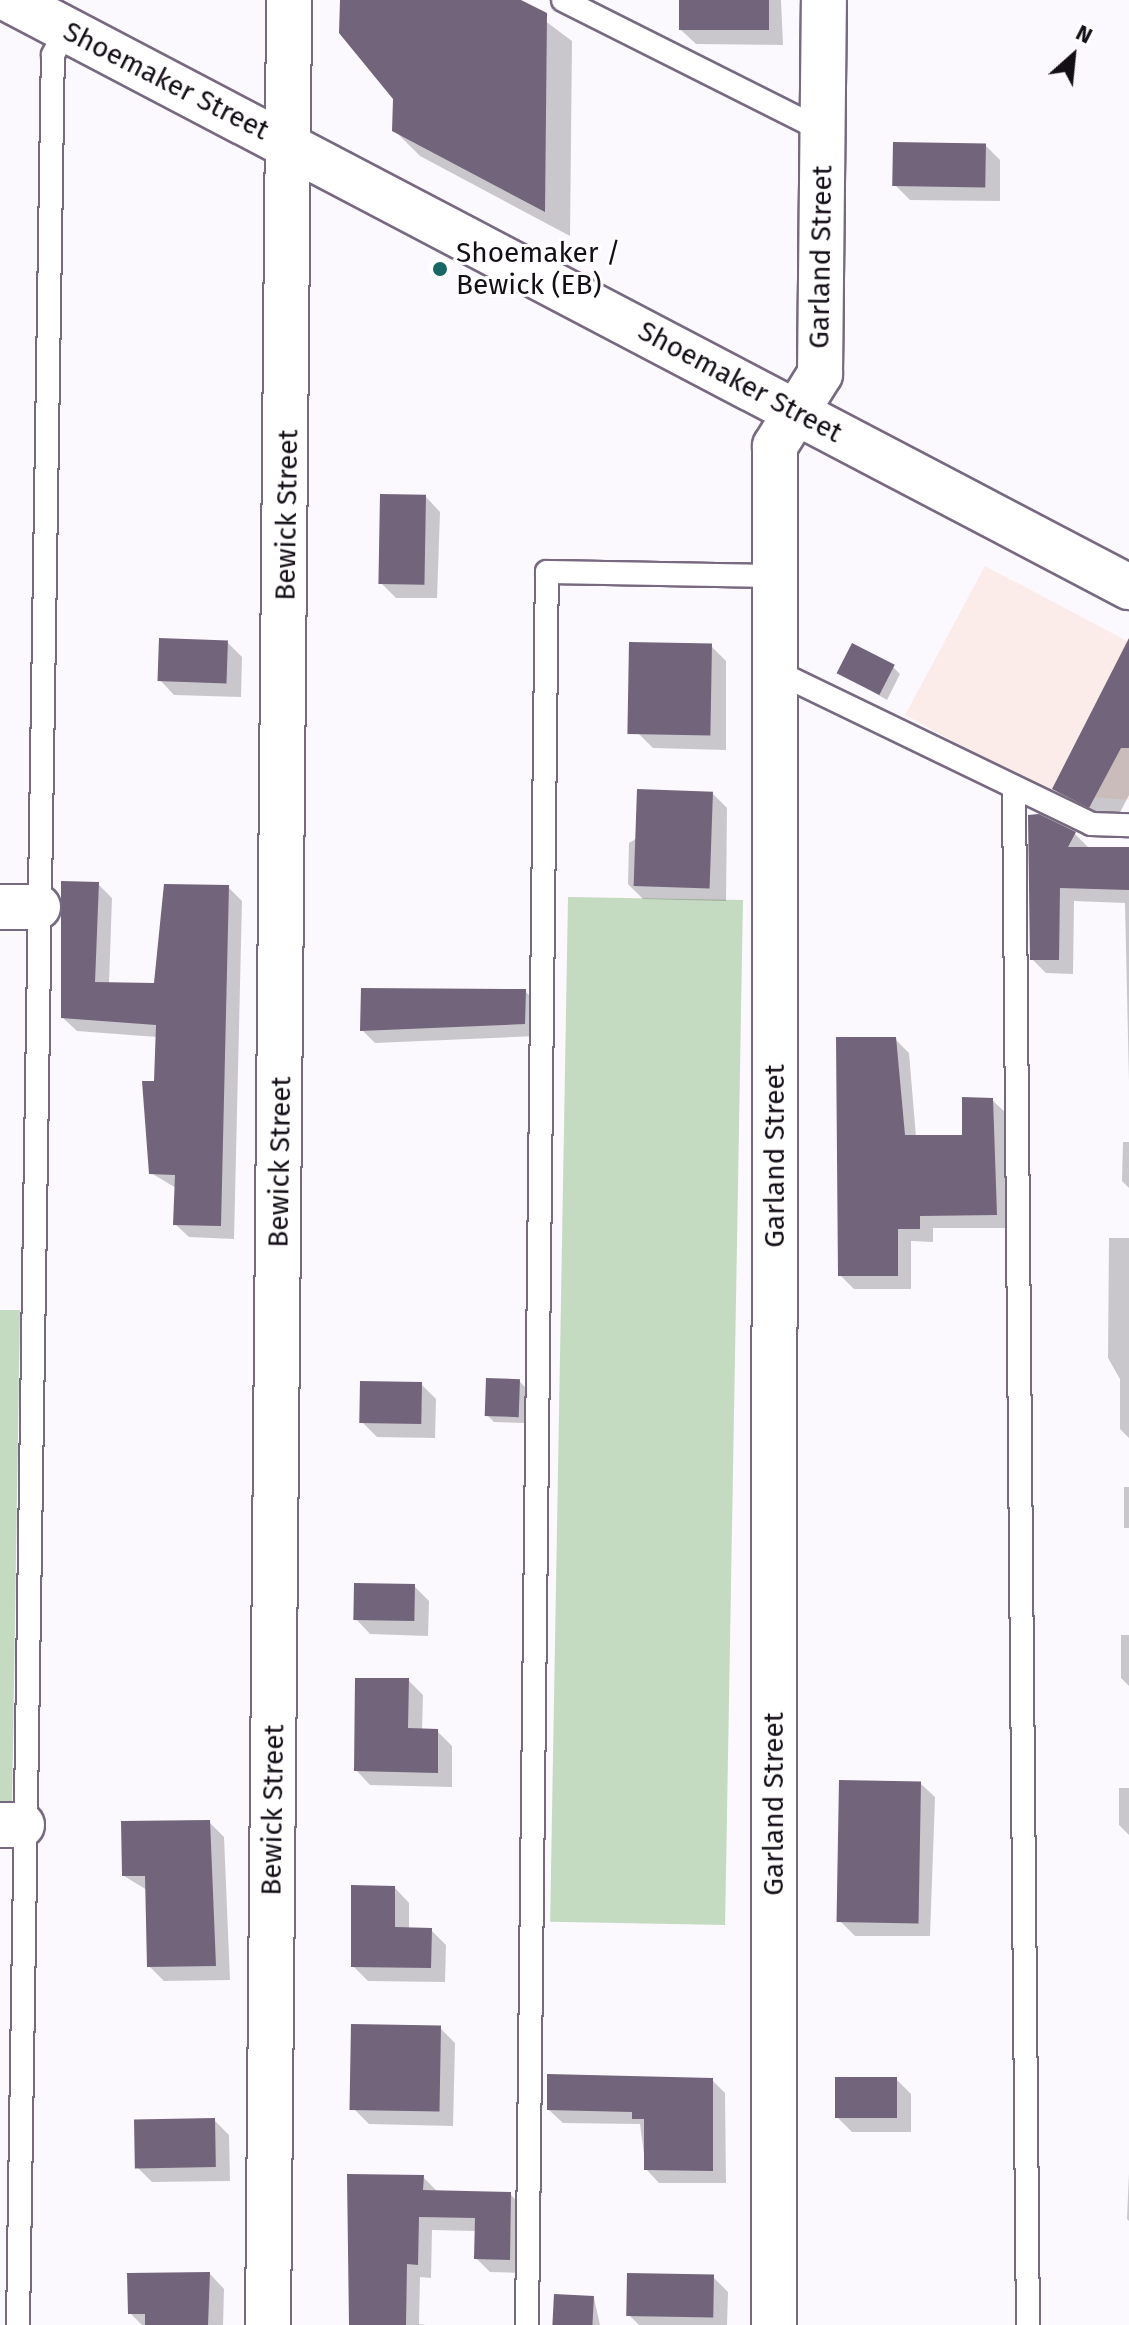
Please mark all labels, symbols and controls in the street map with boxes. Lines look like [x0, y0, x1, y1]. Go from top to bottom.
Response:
street label: Shoemaker Street [58, 15, 274, 147]
north arrow [1033, 16, 1113, 96]
text: N [1071, 19, 1097, 50]
street label: Garland Street [803, 165, 839, 349]
place label: Shoemaker / Bewick (EB) [456, 236, 621, 302]
marker: Shoemaker / Bewick (EB) [431, 260, 449, 278]
street label: Shoemaker Street [632, 314, 848, 450]
street label: Bewick Street [269, 429, 305, 601]
street label: Garland Street [758, 1064, 792, 1248]
street label: Bewick Street [262, 1076, 298, 1248]
street label: Garland Street [757, 1712, 791, 1896]
street label: Bewick Street [255, 1724, 291, 1896]

